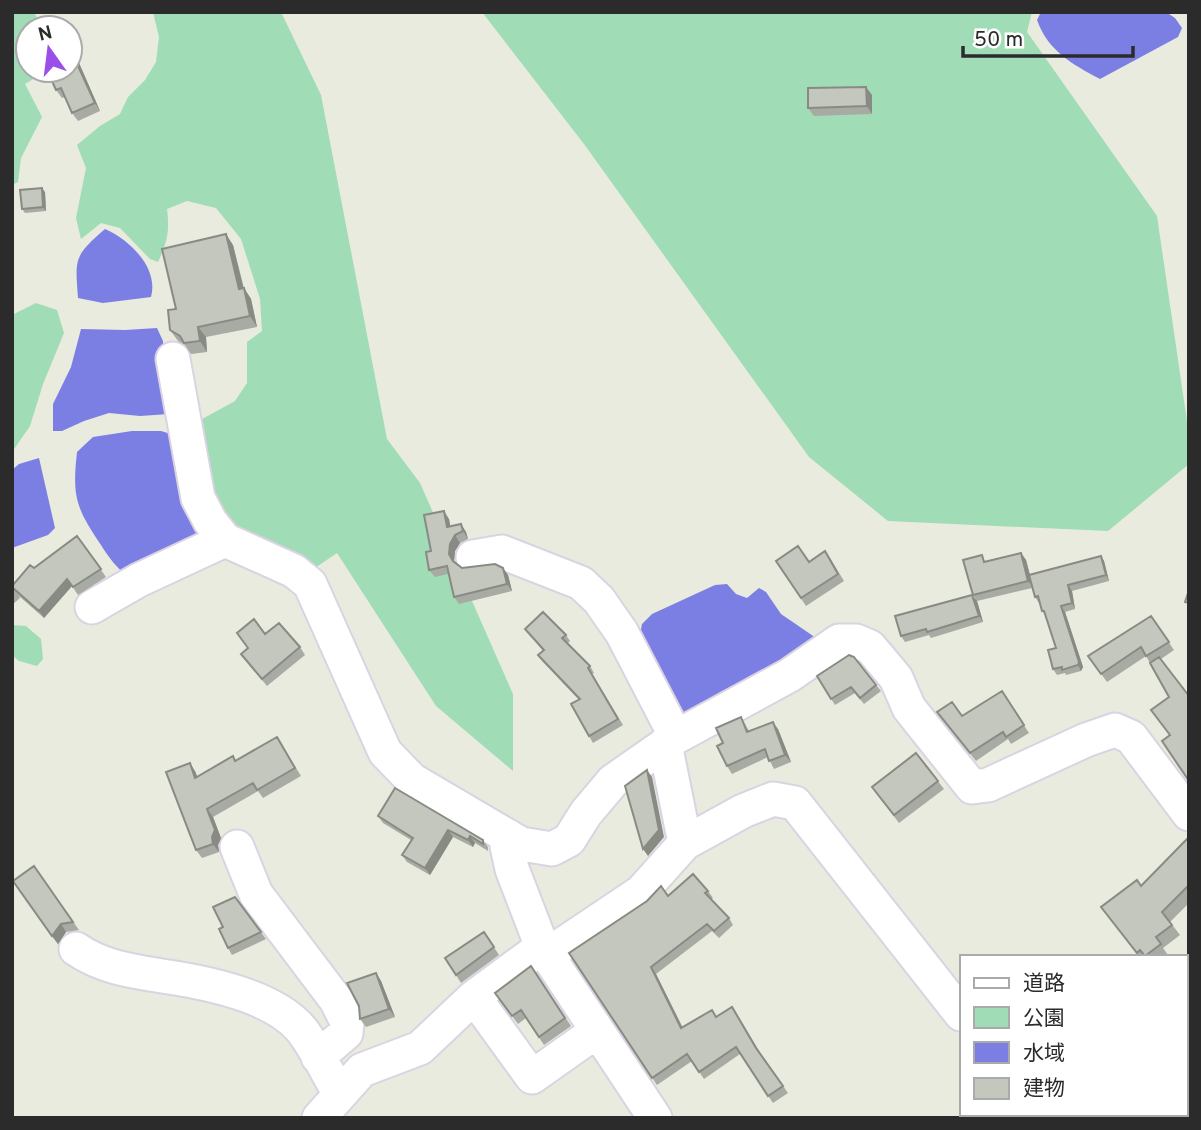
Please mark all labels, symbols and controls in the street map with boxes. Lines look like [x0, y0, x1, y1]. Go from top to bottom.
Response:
north arrow [14, 14, 84, 84]
scale bar [963, 14, 1133, 58]
text: N [36, 21, 55, 48]
text: 50 m [974, 27, 1023, 54]
legend [960, 955, 1187, 1116]
text: 道路 [1023, 971, 1065, 998]
text: 公園 [1023, 1006, 1065, 1033]
text: 水域 [1023, 1041, 1065, 1068]
text: 建物 [1023, 1076, 1065, 1103]

